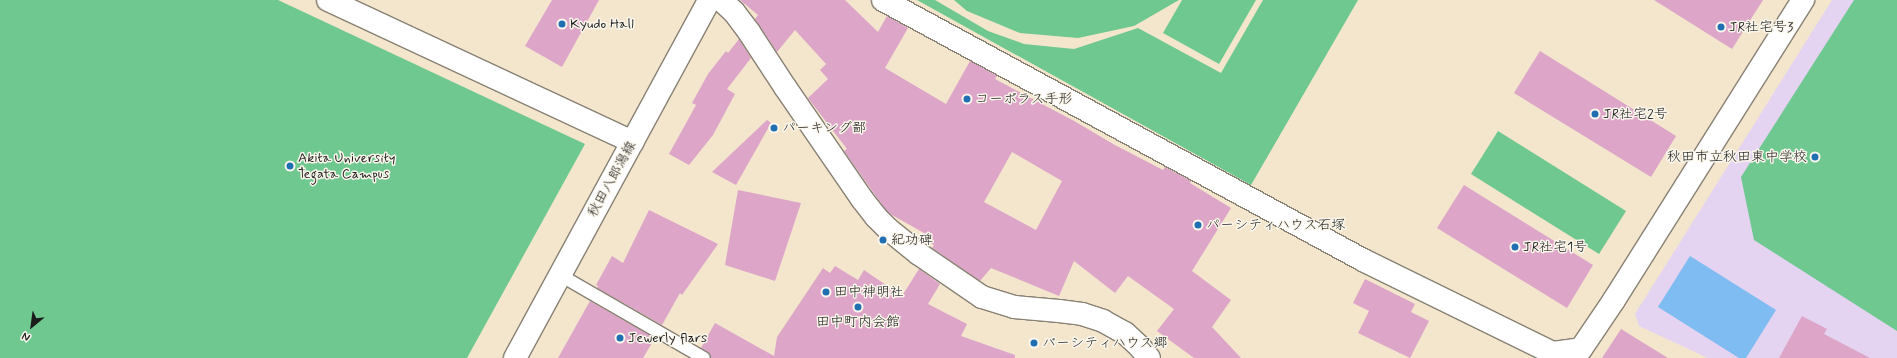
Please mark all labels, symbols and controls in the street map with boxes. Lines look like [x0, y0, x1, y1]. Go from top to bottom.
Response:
place label: Kyudo Hall [570, 16, 633, 32]
marker: Kyudo Hall [557, 19, 567, 29]
place label: JR社宅号3 [1729, 19, 1793, 35]
marker: JR社宅号3 [1716, 22, 1726, 32]
place label: コーポラス手形 [975, 91, 1073, 107]
marker: コーポラス手形 [962, 94, 972, 104]
place label: JR社宅2号 [1603, 106, 1668, 122]
marker: JR社宅2号 [1590, 109, 1600, 119]
place label: パーキング鄙 [782, 120, 866, 136]
marker: パーキング鄙 [769, 123, 779, 133]
street label: 秋田八郎潟線 [584, 138, 640, 220]
place label: 秋田市立秋田東中学校 [1667, 149, 1807, 165]
place label: Akita University Tegata Campus [298, 150, 395, 182]
marker: 秋田市立秋田東中学校 [1810, 152, 1820, 162]
marker: Akita University Tegata Campus [285, 161, 295, 171]
place label: パーシティハウス石塚 [1206, 217, 1346, 233]
marker: パーシティハウス石塚 [1193, 220, 1203, 230]
place label: 紀功碑 [891, 232, 933, 248]
marker: 紀功碑 [878, 235, 888, 245]
place label: JR社宅1号 [1523, 239, 1587, 255]
marker: JR社宅1号 [1510, 242, 1520, 252]
place label: 田中神明社 [834, 284, 904, 300]
marker: 田中神明社 [821, 287, 831, 297]
marker: 田中町内会館 [853, 302, 863, 312]
north arrow [12, 306, 52, 346]
place label: 田中町内会館 [816, 314, 900, 330]
text: N [20, 329, 33, 344]
place label: Jewerly flars [628, 330, 707, 346]
marker: Jewerly flars [615, 333, 625, 343]
place label: バーシティハウス郷 [1042, 335, 1168, 351]
marker: バーシティハウス郷 [1029, 338, 1039, 348]

